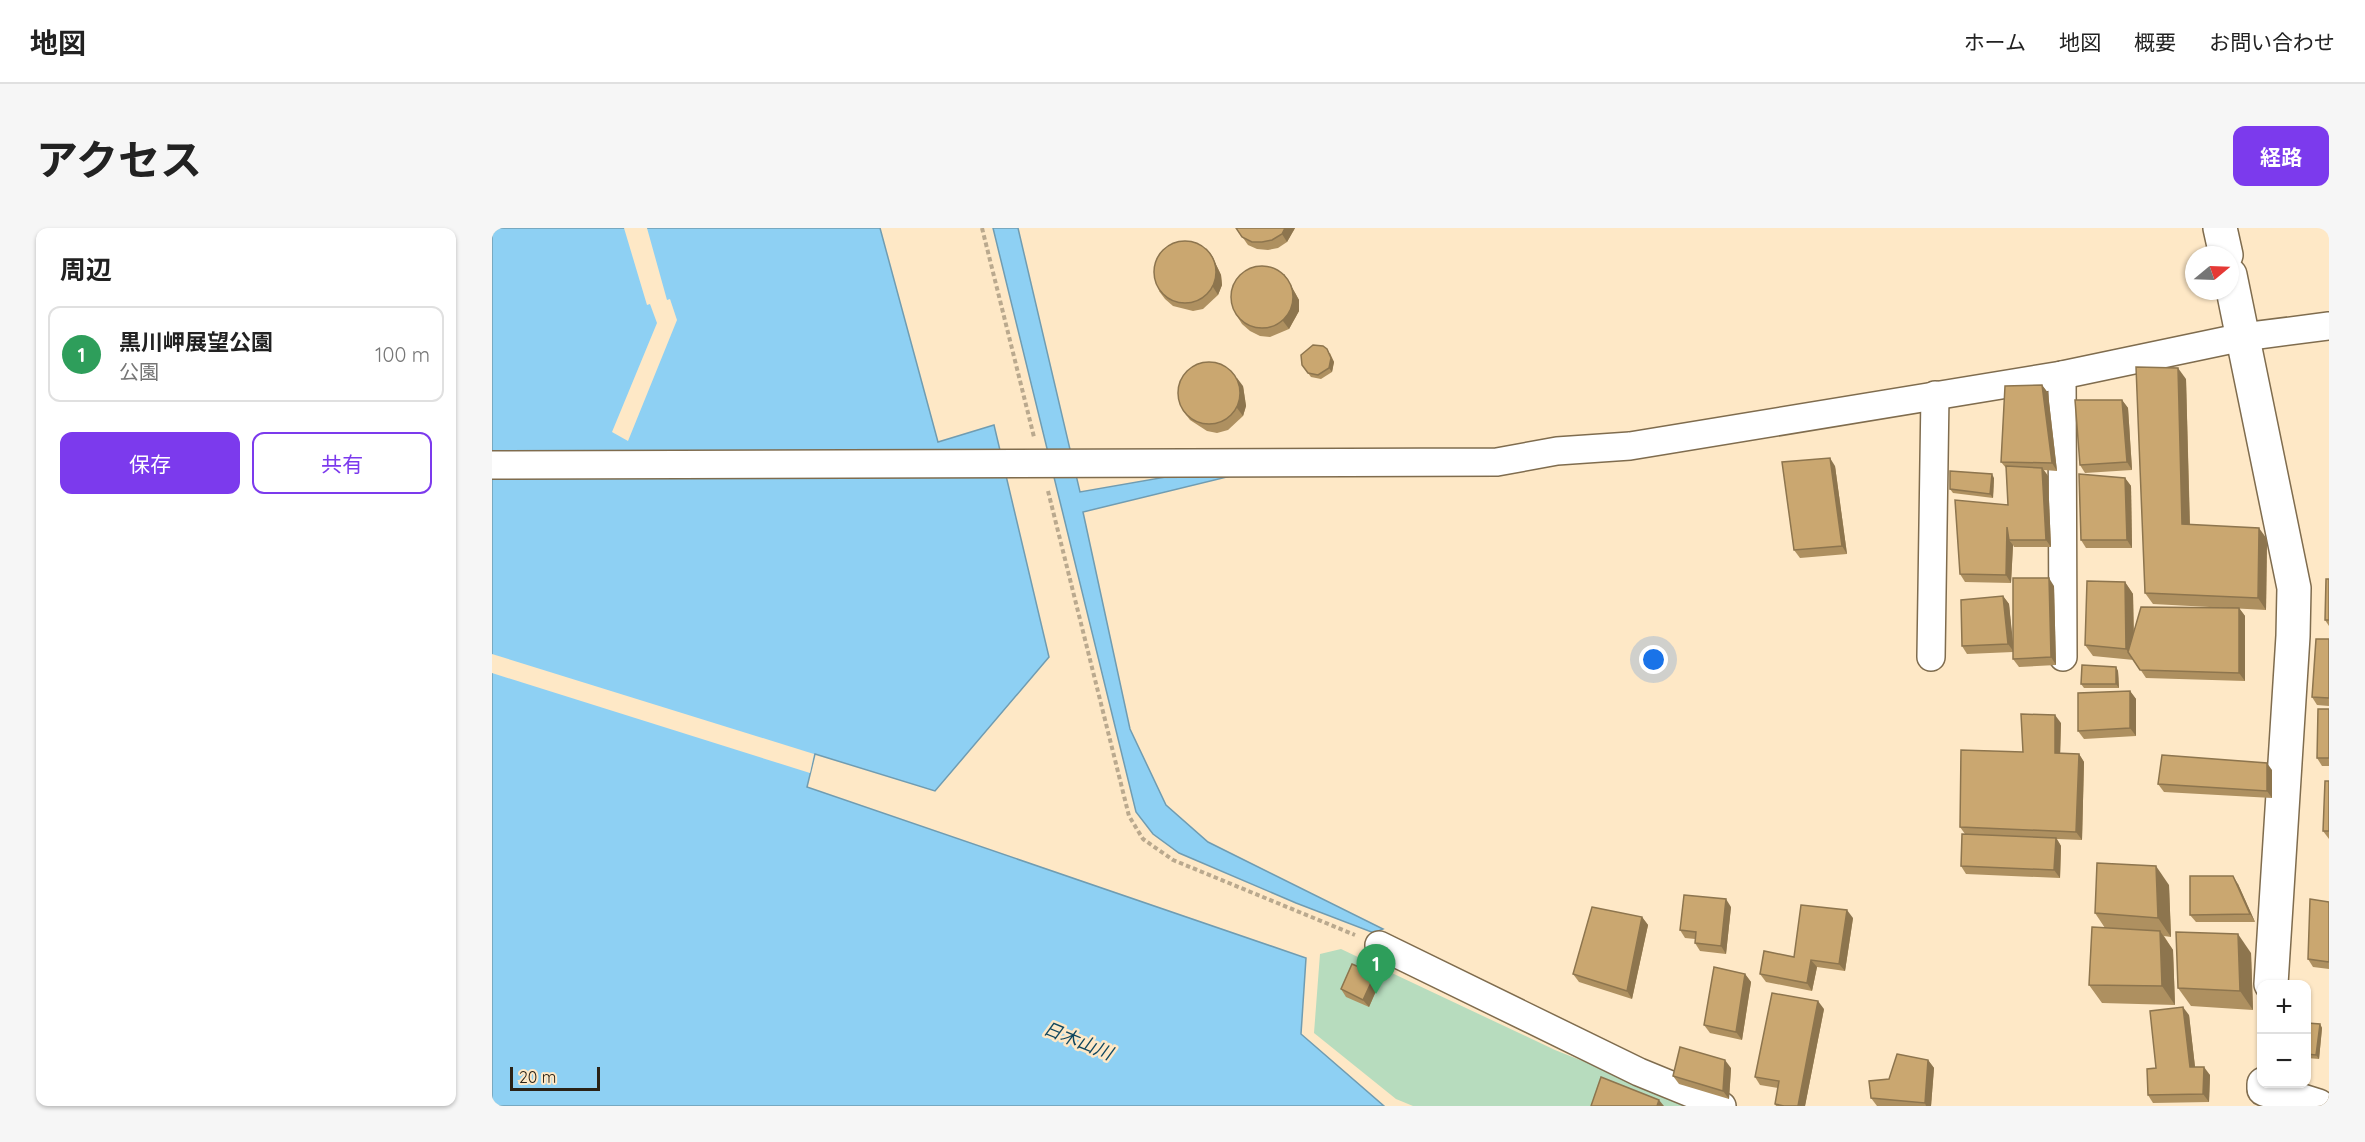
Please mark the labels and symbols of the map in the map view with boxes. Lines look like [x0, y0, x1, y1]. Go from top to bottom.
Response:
north arrow [2185, 246, 2239, 300]
your location [1639, 645, 1668, 674]
pin: 1 [1356, 944, 1396, 994]
water label: 日木山川 [1041, 1016, 1118, 1065]
scale bar [510, 1064, 600, 1092]

